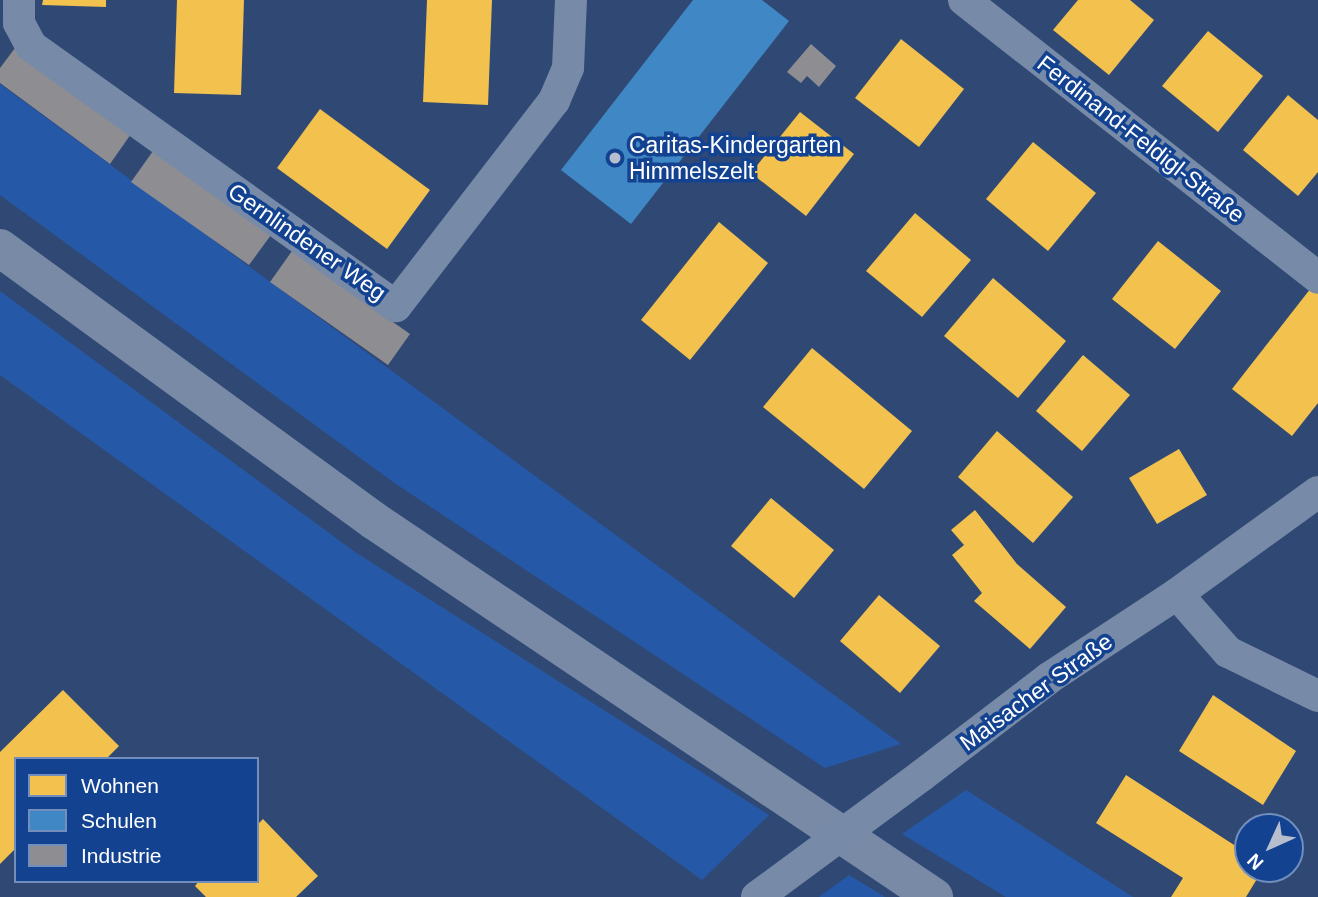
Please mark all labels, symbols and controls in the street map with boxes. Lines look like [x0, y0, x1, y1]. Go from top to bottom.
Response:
street label: Ferdinand-Feldigl-Straße [1032, 49, 1250, 229]
place label: Caritas-Kindergarten Himmelszelt [629, 131, 841, 185]
marker: Caritas-Kindergarten Himmelszelt [607, 150, 623, 166]
street label: Gernlindener Weg [223, 177, 391, 307]
street label: Maisacher Straße [954, 627, 1118, 757]
legend [14, 757, 259, 883]
text: Wohnen [81, 774, 159, 797]
text: Schulen [81, 809, 157, 832]
north arrow [1234, 813, 1304, 883]
text: Industrie [81, 844, 162, 867]
text: N [1243, 850, 1267, 874]

